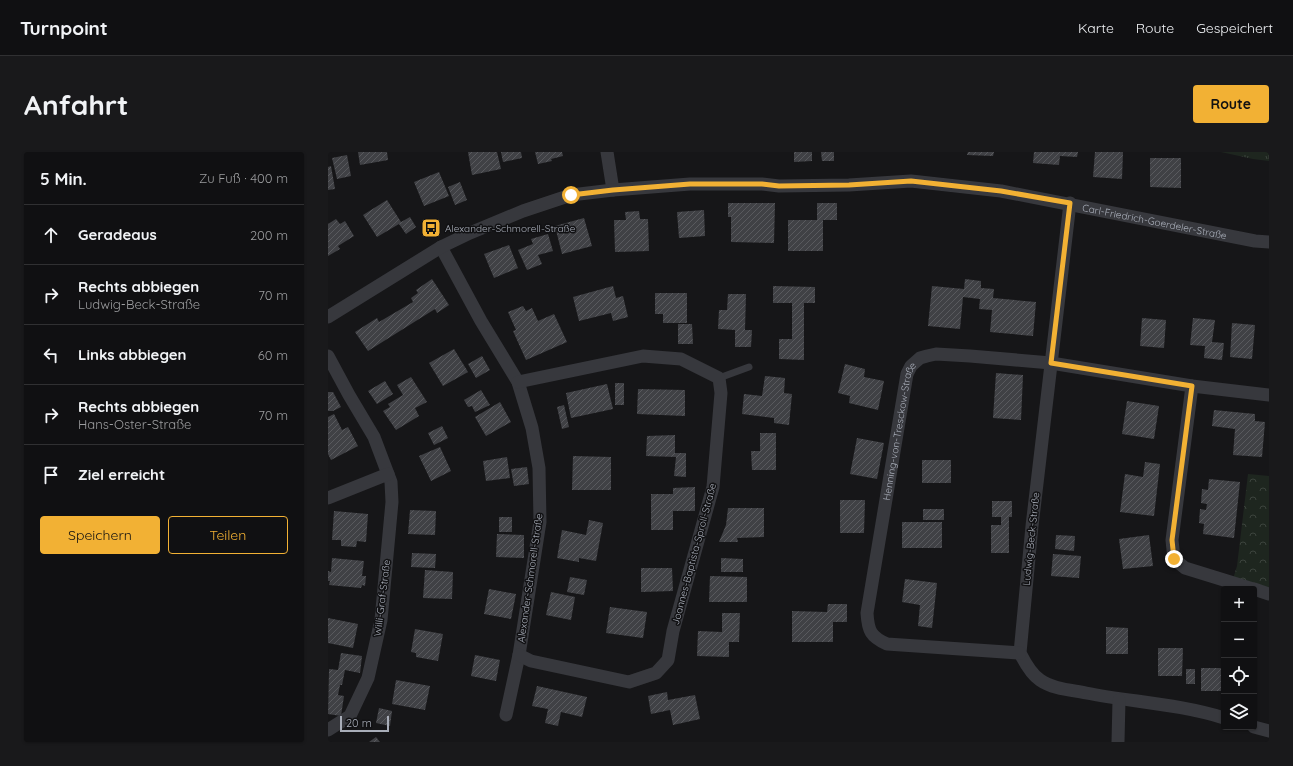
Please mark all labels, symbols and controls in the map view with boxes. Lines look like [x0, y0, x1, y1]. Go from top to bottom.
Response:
text: Turnpoint [20, 16, 108, 40]
text: Karte [1078, 19, 1114, 37]
text: Route [1136, 19, 1174, 37]
text: Gespeichert [1196, 19, 1273, 37]
button: Route [1193, 85, 1269, 123]
text: Anfahrt [24, 87, 128, 122]
text: 5 Min. [40, 168, 87, 189]
text: Zu Fuß · 400 m [199, 170, 288, 186]
route start [562, 186, 580, 204]
street label: Carl-Friedrich-Goerdeler-Straße [1081, 201, 1228, 242]
bus stop icon: Alexander-Schmorell-Straße [420, 217, 442, 239]
place label: Alexander-Schmorell-Straße [445, 222, 576, 235]
icon: ahead [40, 224, 62, 246]
text: Geradeaus [78, 225, 157, 244]
text: 200 m [250, 227, 288, 243]
text: Rechts abbiegen [78, 277, 199, 296]
icon: right [40, 284, 62, 306]
text: 70 m [258, 287, 288, 303]
text: Ludwig-Beck-Straße [78, 296, 200, 312]
icon: left [40, 344, 62, 366]
text: Links abbiegen [78, 345, 186, 364]
text: 60 m [258, 347, 288, 363]
street label: Henning-von-Tresckow-Straße [879, 358, 919, 501]
text: Rechts abbiegen [78, 397, 199, 416]
icon: right [40, 404, 62, 426]
text: 70 m [258, 407, 288, 423]
text: Hans-Oster-Straße [78, 416, 191, 432]
icon: arrive [40, 464, 62, 486]
text: Ziel erreicht [78, 465, 165, 484]
street label: Joannes-Baptista-Sproll-Straße [669, 481, 719, 626]
street label: Ludwig-Beck-Straße [1020, 491, 1042, 586]
street label: Alexander-Schmorell-Straße [514, 512, 546, 643]
button: Speichern [40, 516, 160, 554]
button: Teilen [168, 516, 288, 554]
route end [1165, 550, 1183, 568]
street label: Willi-Graf-Straße [371, 559, 393, 637]
map controls [1221, 586, 1257, 730]
button: + [1221, 586, 1257, 622]
button: − [1221, 622, 1257, 658]
button: locate [1221, 658, 1257, 694]
button: layers [1221, 694, 1257, 730]
scale bar [340, 714, 389, 733]
text: 20 m [346, 716, 372, 730]

